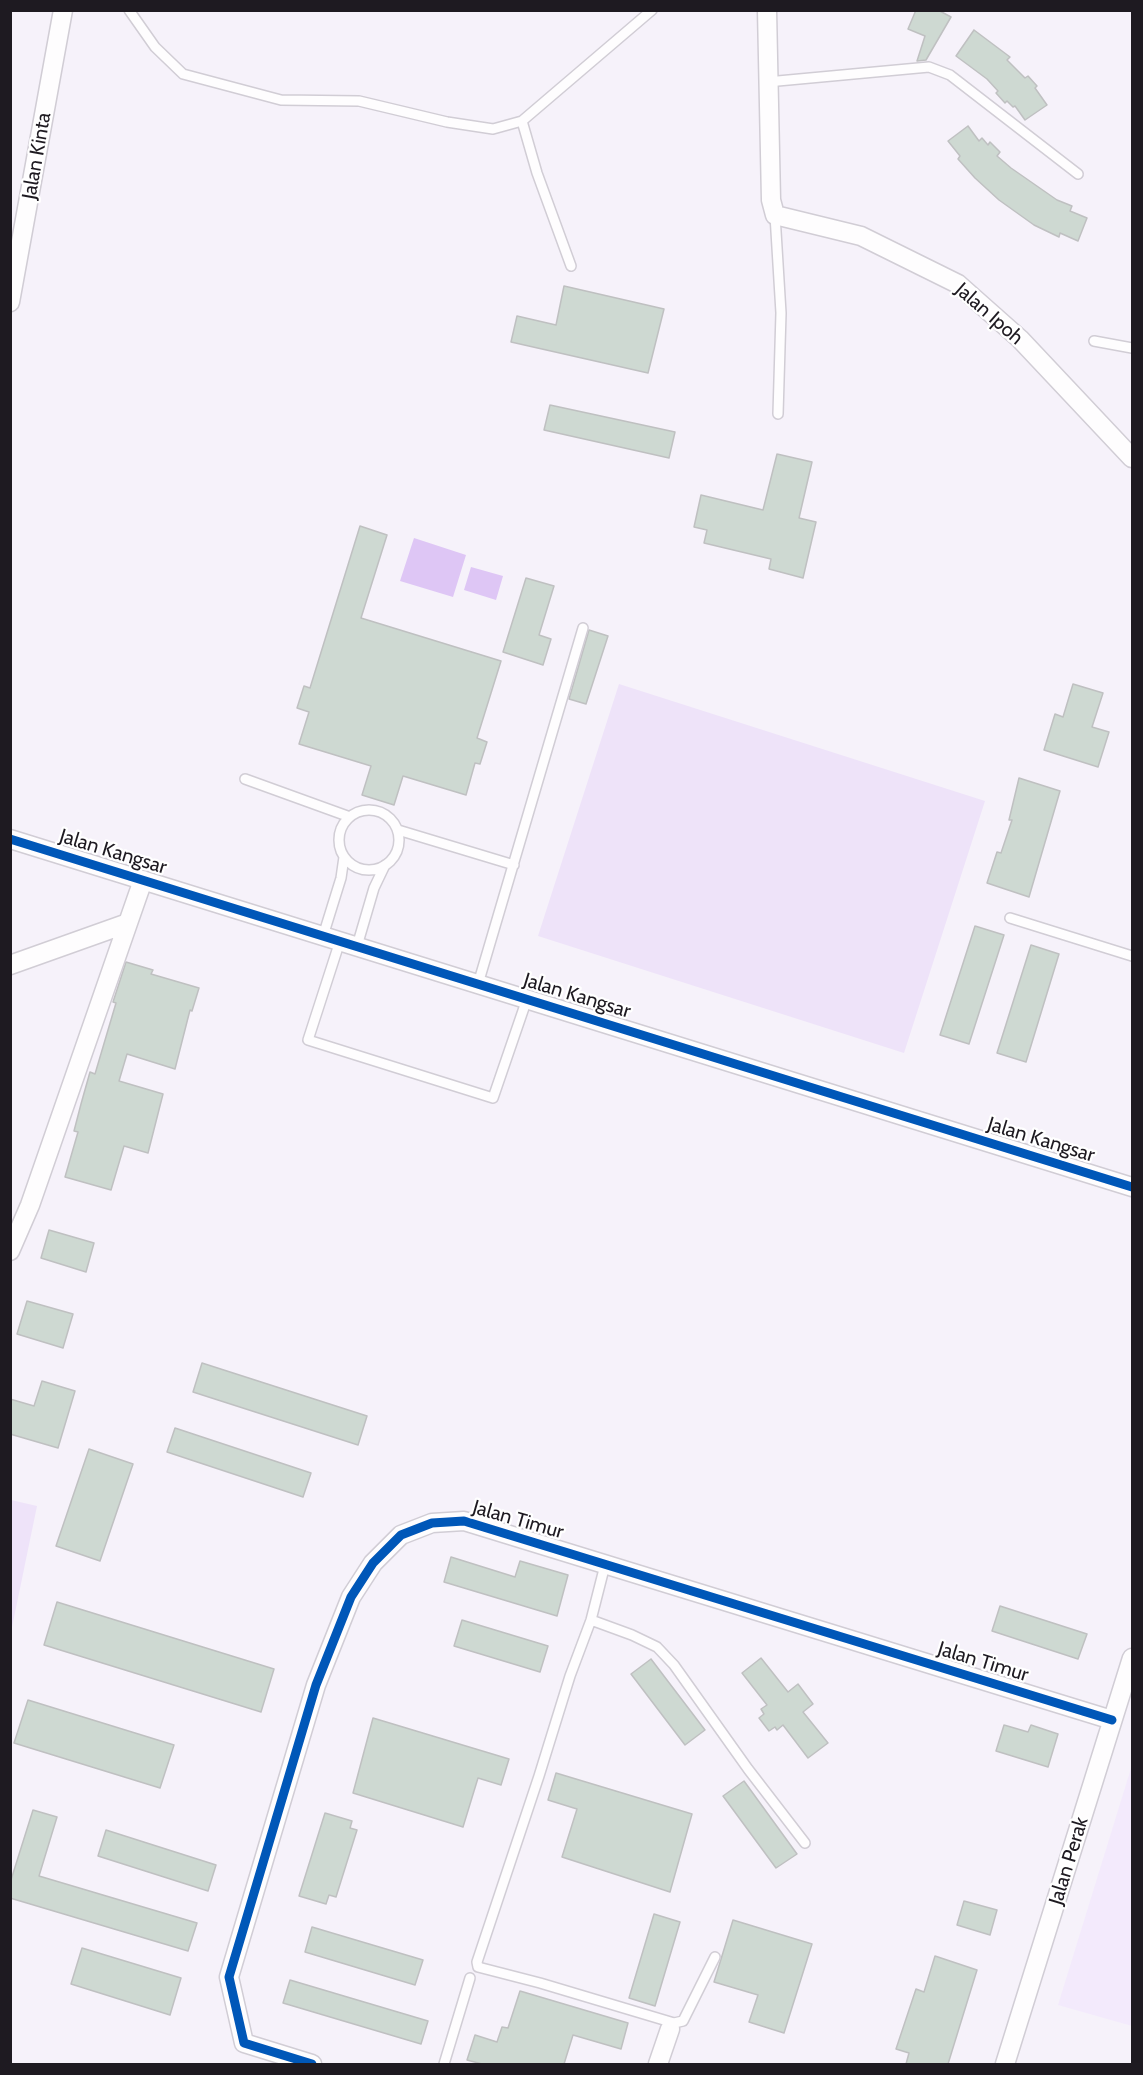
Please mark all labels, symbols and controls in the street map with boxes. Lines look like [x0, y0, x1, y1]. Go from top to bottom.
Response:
street label: Jalan Kinta [18, 111, 56, 201]
street label: Jalan Ipoh [950, 278, 1028, 350]
street label: Jalan Kangsar [57, 824, 169, 880]
street label: Jalan Kangsar [521, 968, 633, 1024]
street label: Jalan Kangsar [985, 1112, 1097, 1168]
street label: Jalan Timur [470, 1496, 566, 1544]
street label: Jalan Timur [935, 1637, 1031, 1687]
street label: Jalan Perak [1044, 1814, 1094, 1908]

